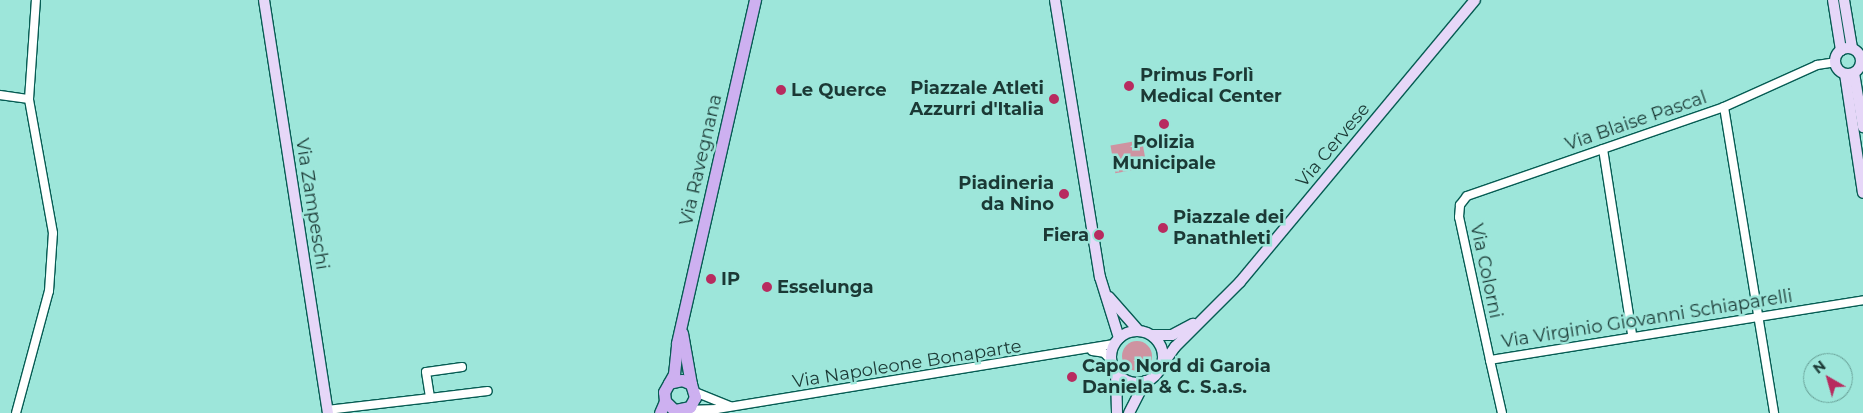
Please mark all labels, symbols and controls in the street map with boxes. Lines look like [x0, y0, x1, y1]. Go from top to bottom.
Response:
place label: Primus Forlì Medical Center [1140, 65, 1282, 108]
place label: Piazzale Atleti Azzurri d'Italia [909, 78, 1044, 120]
place label: Le Querce [791, 79, 887, 101]
marker: Primus Forlì Medical Center [1122, 79, 1136, 93]
marker: Le Querce [775, 84, 787, 96]
street label: Via Blaise Pascal [1562, 87, 1710, 155]
street label: Via Ravegnana [675, 92, 727, 228]
marker: Piazzale Atleti Azzurri d'Italia [1048, 93, 1060, 105]
street label: Via Cervese [1292, 99, 1374, 191]
marker: Polizia Municipale [1158, 118, 1170, 130]
place label: Polizia Municipale [1112, 132, 1216, 174]
street label: Via Zampeschi [291, 137, 333, 271]
place label: Piadineria da Nino [958, 173, 1054, 215]
marker: Piadineria da Nino [1058, 188, 1070, 200]
place label: Piazzale dei Panathleti [1173, 207, 1284, 250]
marker: Piazzale dei Panathleti [1157, 222, 1169, 234]
street label: Via Colorni [1465, 222, 1507, 320]
place label: Fiera [1043, 224, 1089, 246]
marker: Fiera [1093, 229, 1105, 241]
place label: IP [721, 268, 740, 290]
marker: IP [705, 273, 717, 285]
place label: Esselunga [777, 276, 873, 298]
marker: Esselunga [761, 281, 773, 293]
street label: Via Virginio Giovanni Schiaparelli [1500, 285, 1794, 353]
street label: Via Napoleone Bonaparte [791, 335, 1023, 393]
north arrow [1803, 353, 1853, 403]
place label: Capo Nord di Garoia Daniela & C. S.a.s. [1082, 356, 1271, 398]
text: N [1809, 356, 1829, 378]
marker: Capo Nord di Garoia Daniela & C. S.a.s. [1066, 371, 1078, 383]

